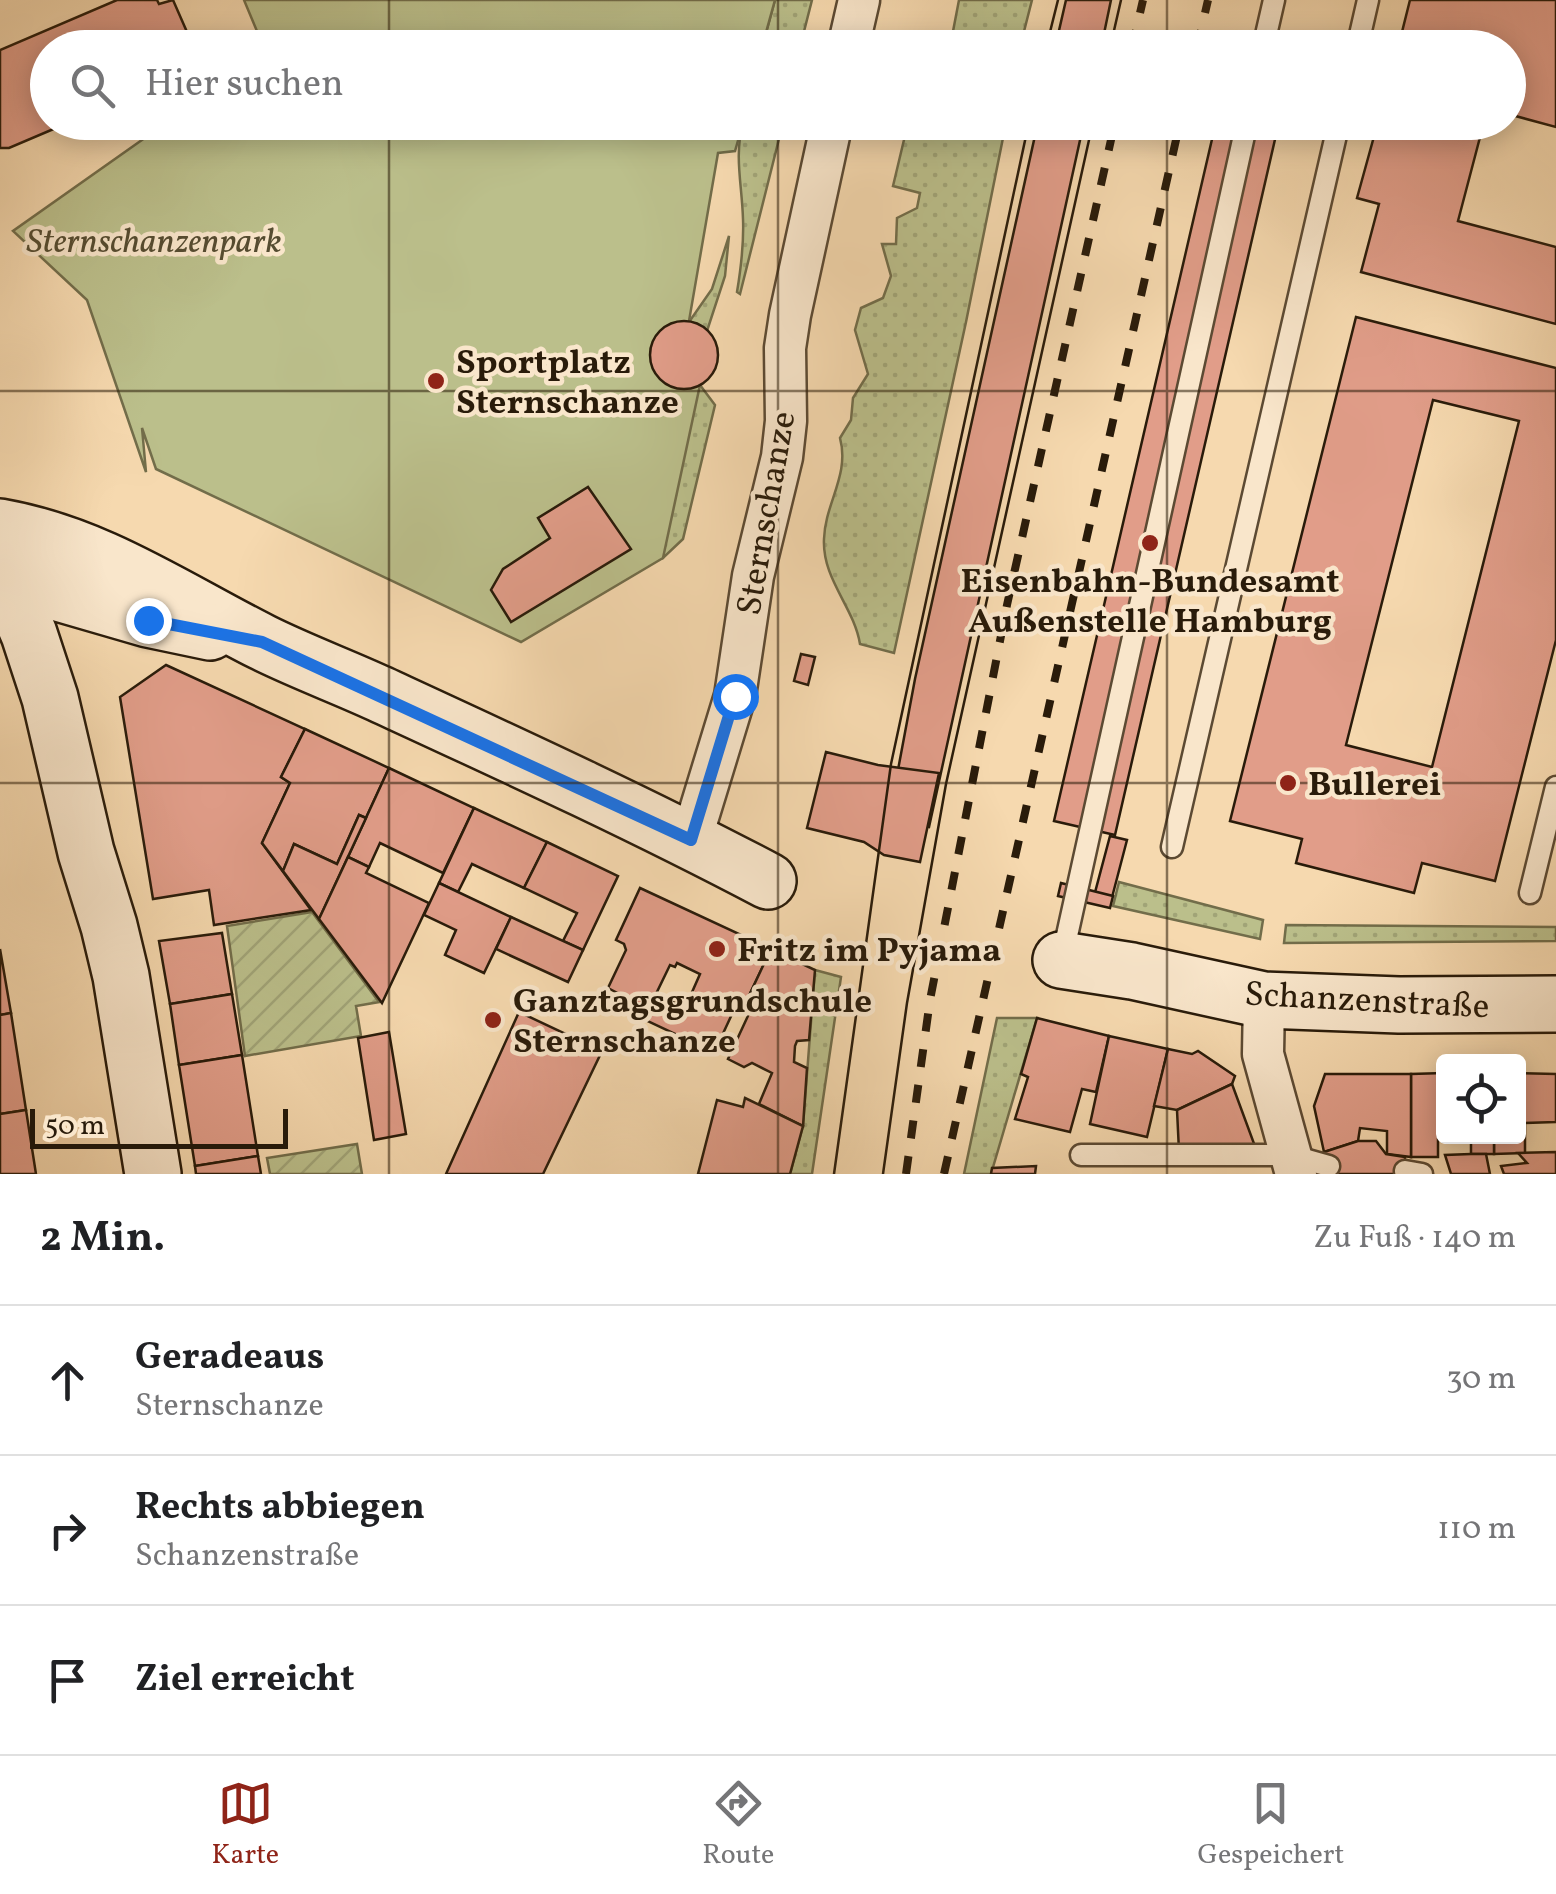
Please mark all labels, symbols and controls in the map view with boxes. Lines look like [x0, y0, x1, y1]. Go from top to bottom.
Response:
search box [30, 30, 1526, 140]
icon: search [65, 58, 120, 113]
text: Hier suchen [145, 59, 344, 112]
park label: Sternschanzenpark [26, 219, 282, 267]
place label: Sportplatz Sternschanze [456, 340, 679, 428]
marker: Sportplatz Sternschanze [425, 370, 447, 392]
street label: Sternschanze [726, 408, 810, 619]
marker: Eisenbahn-Bundesamt Außenstelle Hamburg [1139, 532, 1161, 554]
place label: Eisenbahn-Bundesamt Außenstelle Hamburg [960, 559, 1340, 647]
route end [126, 598, 172, 644]
route start [713, 674, 759, 720]
place label: Bullerei [1308, 762, 1441, 810]
marker: Bullerei [1277, 772, 1299, 794]
place label: Fritz im Pyjama [737, 928, 1001, 976]
marker: Fritz im Pyjama [706, 938, 728, 960]
street label: Schanzenstraße [1243, 972, 1491, 1032]
place label: Ganztagsgrundschule Sternschanze [513, 979, 872, 1067]
marker: Ganztagsgrundschule Sternschanze [482, 1009, 504, 1031]
map controls [1436, 1054, 1526, 1144]
button: locate [1436, 1054, 1526, 1144]
scale bar [30, 1104, 288, 1148]
text: 50 m [45, 1107, 105, 1146]
text: 2 Min. [40, 1210, 165, 1269]
text: Zu Fuß · 140 m [1313, 1217, 1516, 1261]
text: Geradeaus [135, 1332, 324, 1385]
icon: ahead [40, 1353, 95, 1408]
text: 30 m [1446, 1358, 1516, 1402]
text: Sternschanze [135, 1385, 324, 1429]
text: Rechts abbiegen [135, 1482, 425, 1535]
icon: right [40, 1503, 95, 1558]
text: 110 m [1437, 1508, 1516, 1552]
text: Schanzenstraße [135, 1535, 359, 1579]
icon: arrive [40, 1653, 95, 1708]
text: Ziel erreicht [135, 1654, 355, 1707]
tab: Karte [212, 1776, 279, 1875]
tab: Route [702, 1776, 774, 1875]
tab: Gespeichert [1198, 1776, 1344, 1875]

